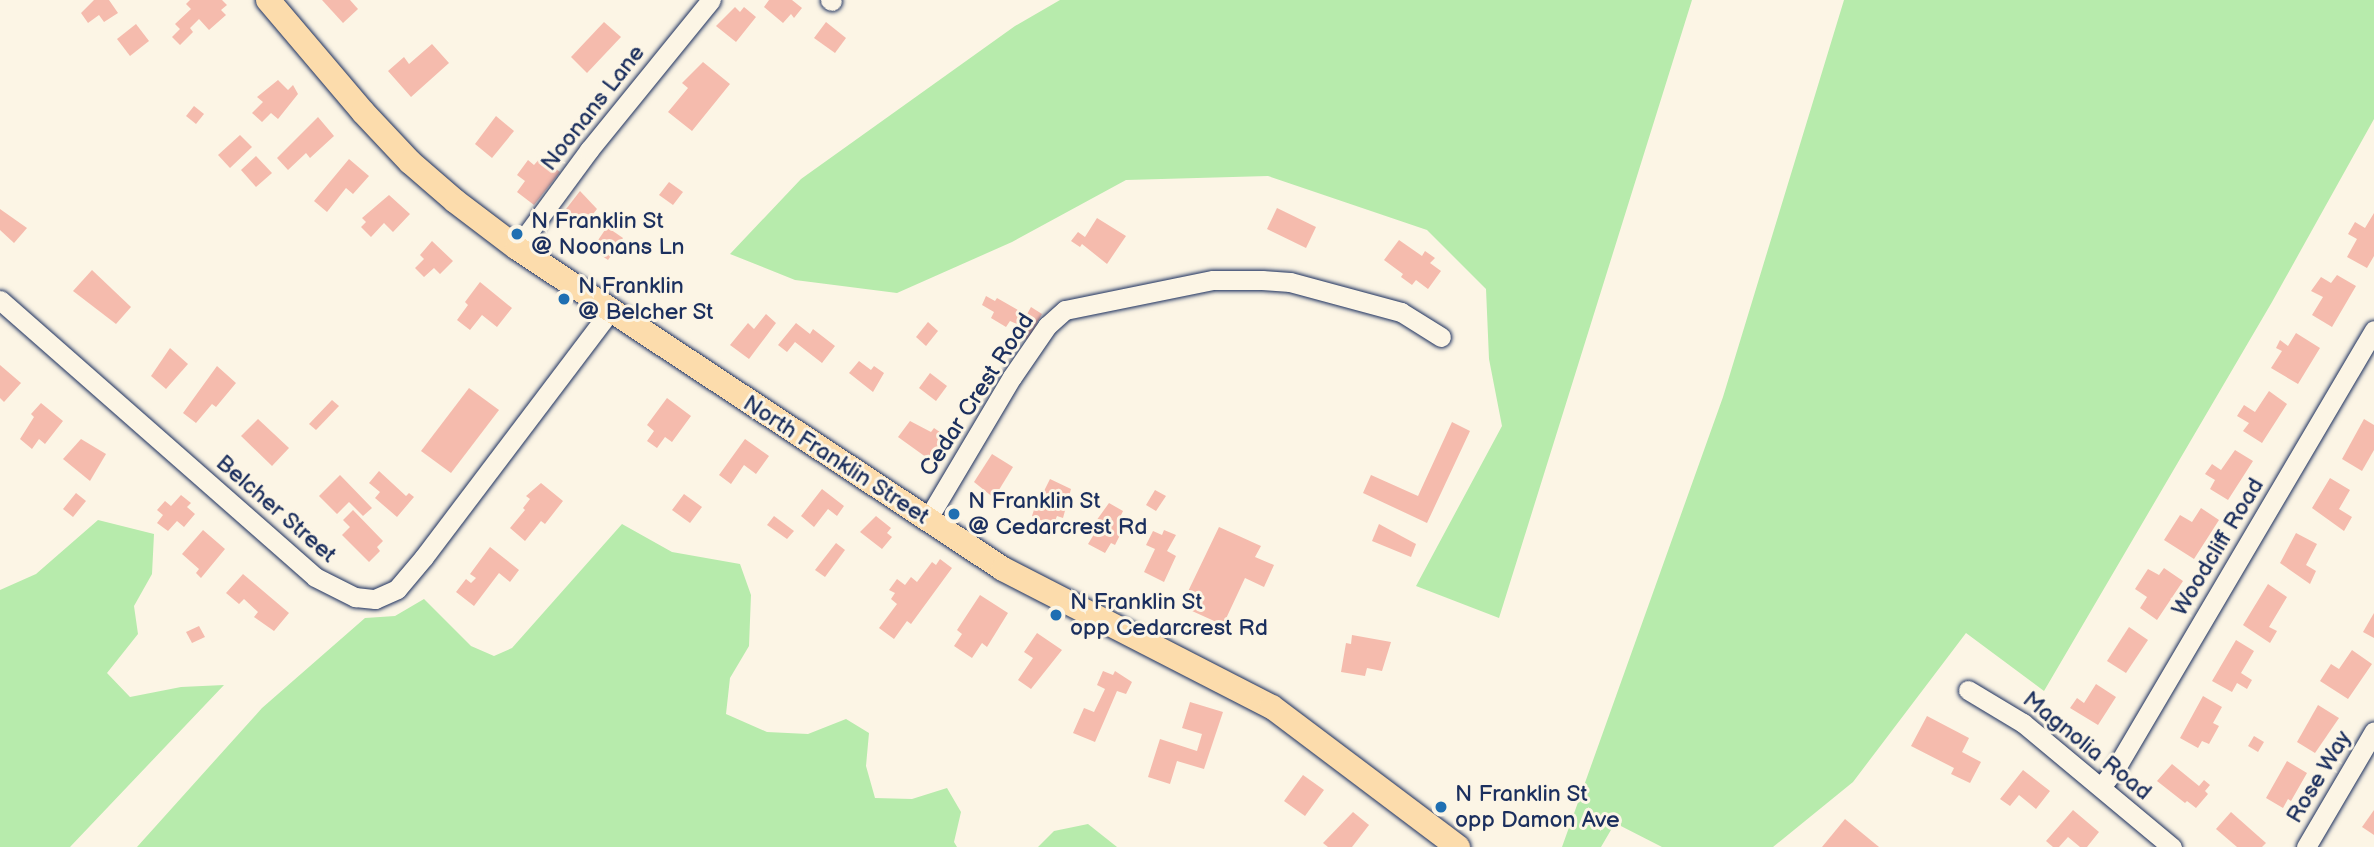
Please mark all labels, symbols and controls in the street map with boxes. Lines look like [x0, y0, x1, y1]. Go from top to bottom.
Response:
street label: Noonans Lane [535, 40, 651, 176]
place label: N Franklin St @ Noonans Ln [531, 207, 685, 261]
marker: N Franklin St @ Noonans Ln [509, 226, 525, 242]
place label: N Franklin @ Belcher St [578, 272, 714, 326]
marker: N Franklin @ Belcher St [556, 291, 572, 307]
street label: Cedar Crest Road [914, 308, 1040, 482]
street label: North Franklin Street [738, 389, 934, 531]
street label: Belcher Street [210, 449, 342, 569]
street label: Woodcliff Road [2166, 473, 2270, 621]
place label: N Franklin St @ Cedarcrest Rd [968, 487, 1147, 541]
marker: N Franklin St @ Cedarcrest Rd [946, 506, 962, 522]
place label: N Franklin St opp Cedarcrest Rd [1070, 588, 1268, 642]
marker: N Franklin St opp Cedarcrest Rd [1048, 607, 1064, 623]
street label: Magnolia Road [2017, 686, 2157, 806]
street label: Rose Way [2280, 725, 2358, 829]
place label: N Franklin St opp Damon Ave [1455, 780, 1620, 834]
marker: N Franklin St opp Damon Ave [1433, 799, 1449, 815]

